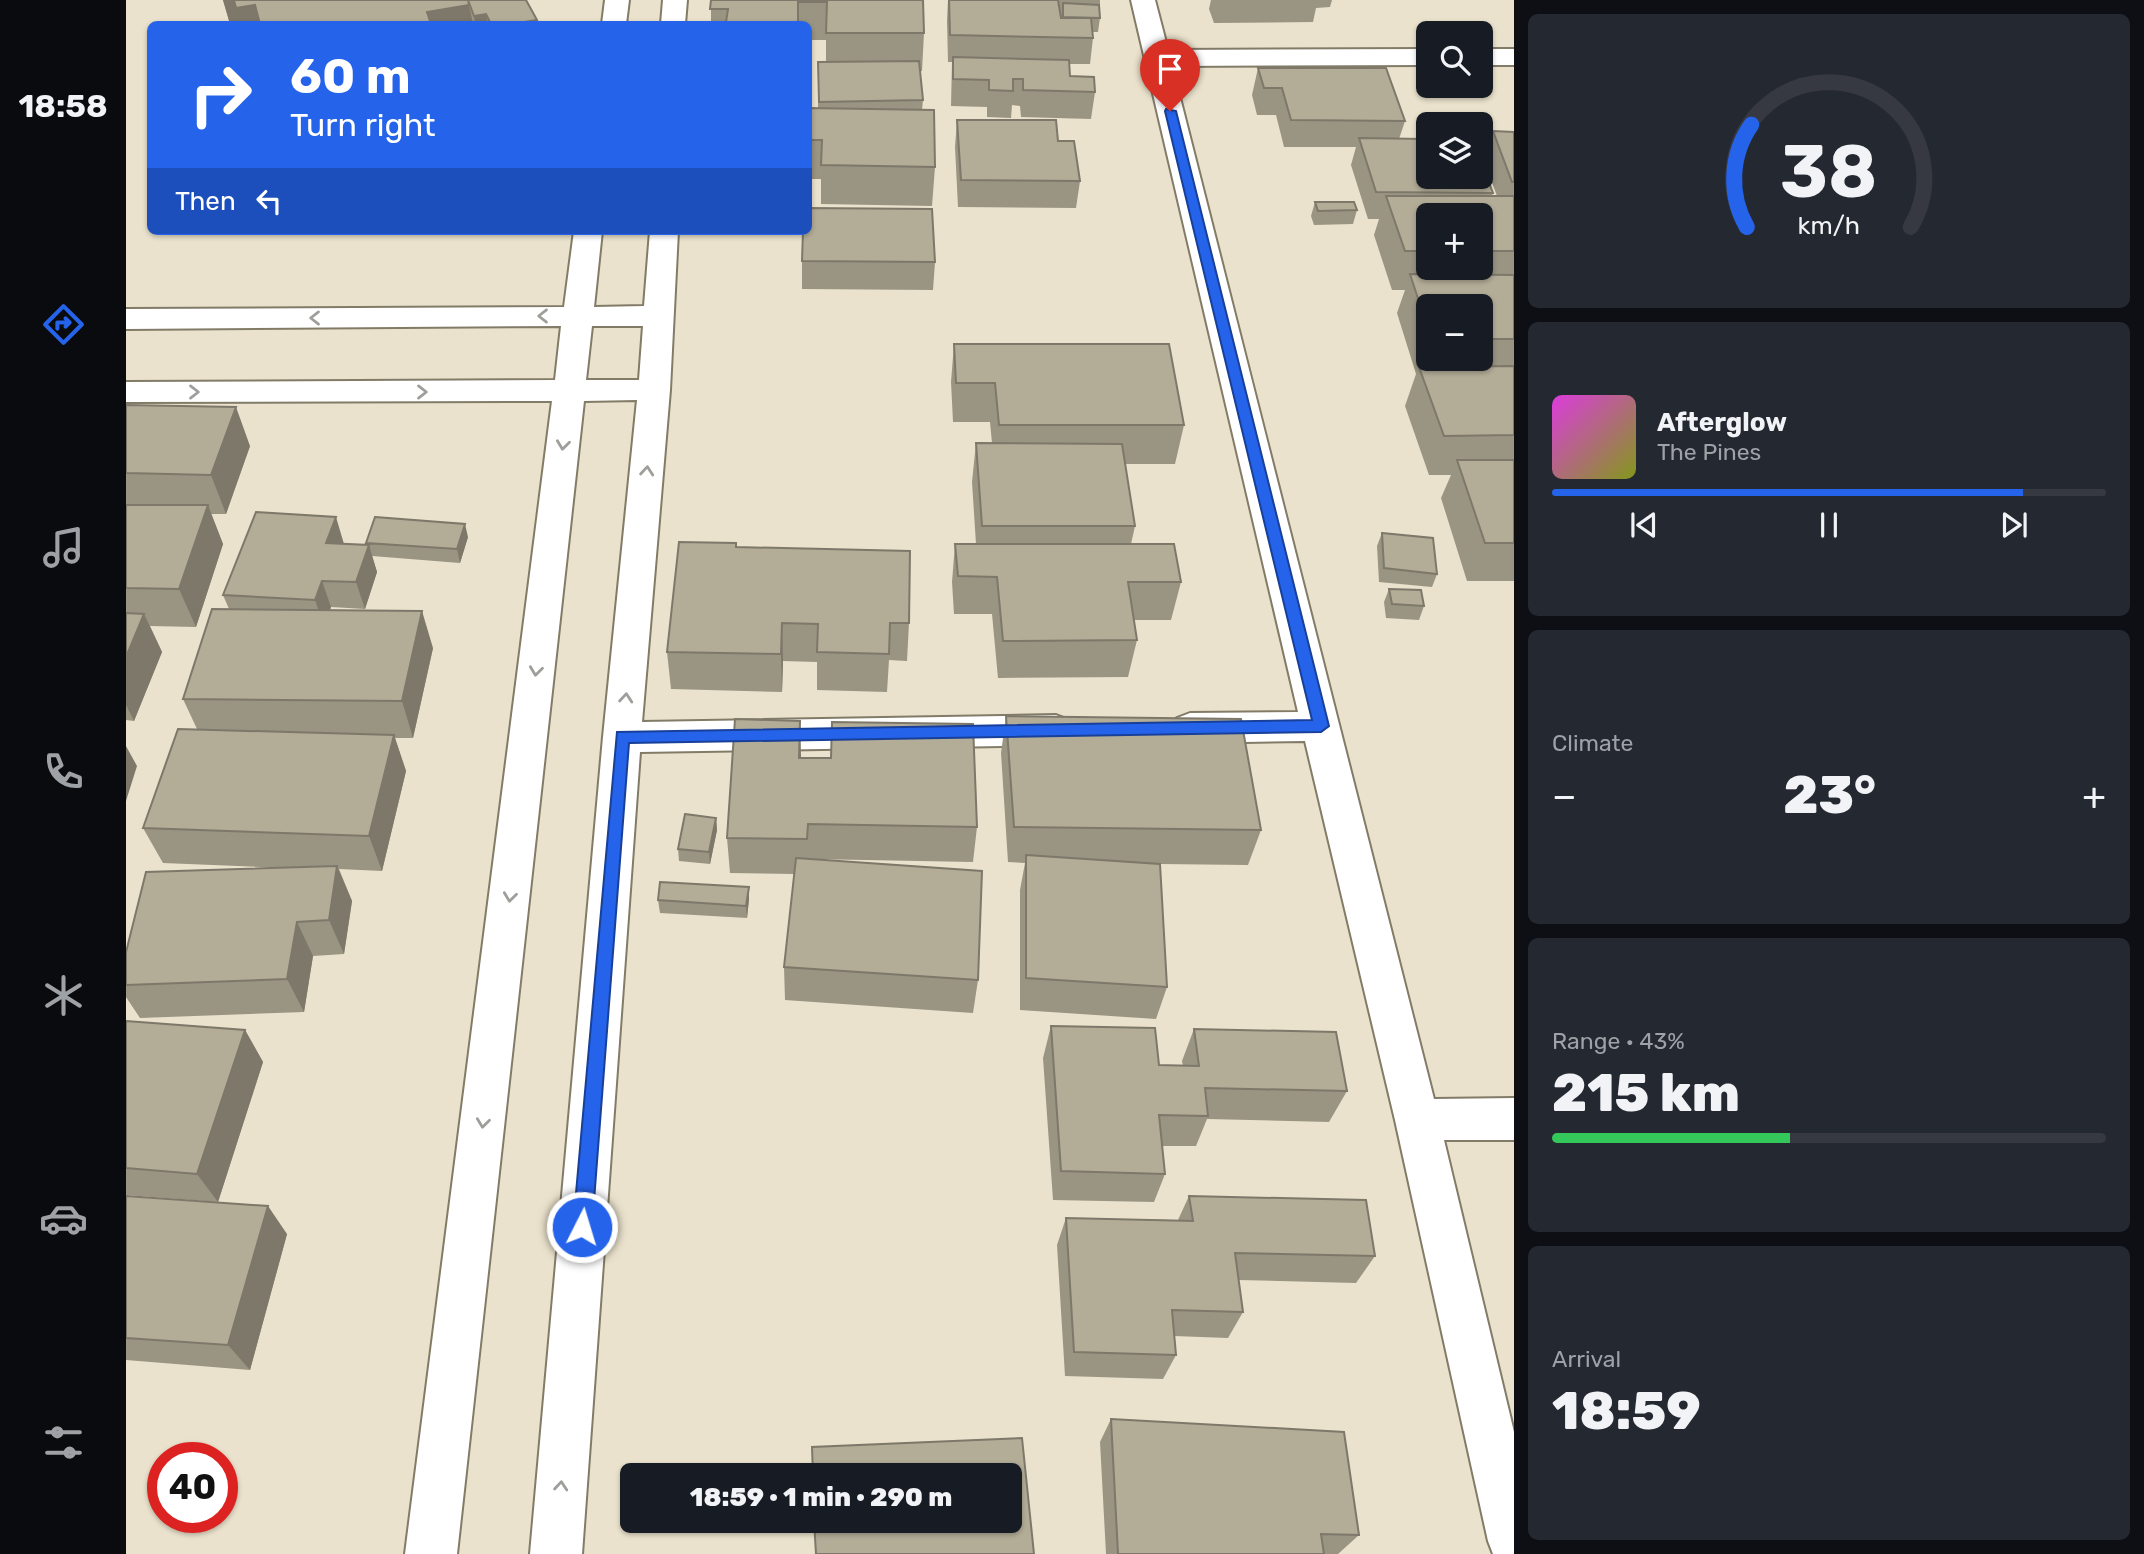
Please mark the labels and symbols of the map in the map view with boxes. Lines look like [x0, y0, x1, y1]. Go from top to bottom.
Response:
pin [1140, 39, 1200, 111]
one-way arrow [537, 308, 547, 324]
one-way arrow [309, 310, 320, 326]
one-way arrow [189, 384, 200, 400]
one-way arrow [416, 384, 427, 399]
one-way arrow [556, 439, 571, 451]
one-way arrow [639, 465, 654, 477]
one-way arrow [529, 665, 544, 677]
one-way arrow [618, 692, 633, 703]
one-way arrow [502, 891, 517, 902]
one-way arrow [475, 1117, 490, 1128]
position arrow [545, 1190, 619, 1264]
speed limit sign: 40 [147, 1442, 238, 1533]
one-way arrow [553, 1480, 568, 1491]

